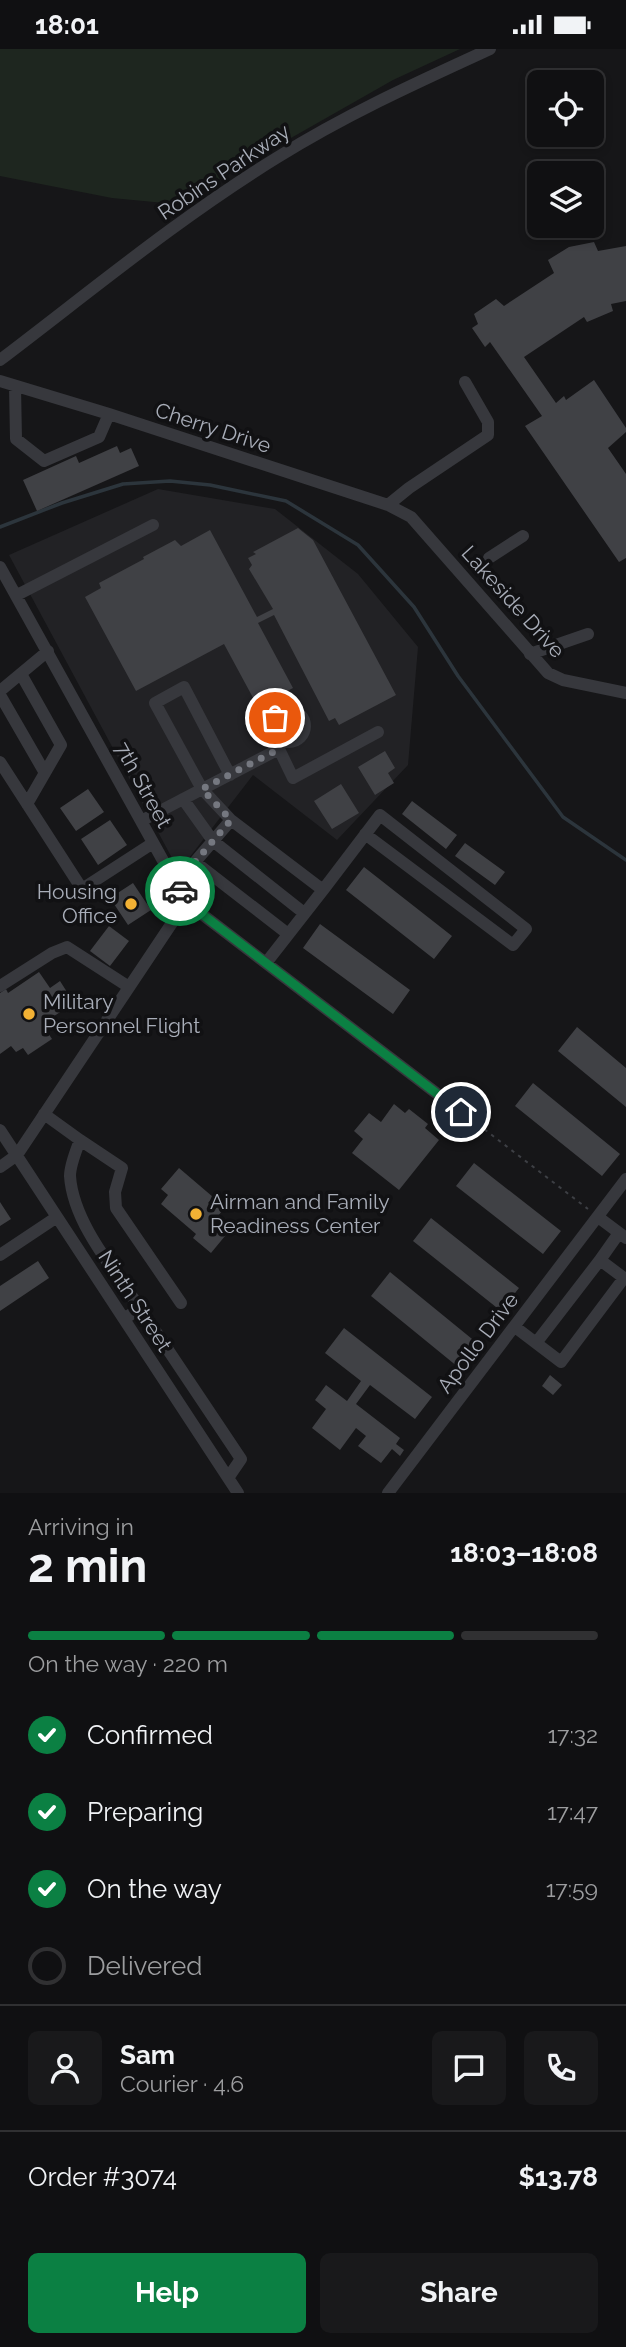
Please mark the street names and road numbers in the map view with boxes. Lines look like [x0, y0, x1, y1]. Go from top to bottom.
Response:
street label: Robins Parkway [153, 118, 294, 225]
street label: Cherry Drive [152, 397, 274, 458]
street label: Lakeside Drive [457, 540, 570, 663]
street label: 7th Street [110, 738, 177, 832]
street label: Ninth Street [93, 1245, 177, 1356]
street label: Apollo Drive [432, 1288, 523, 1398]

